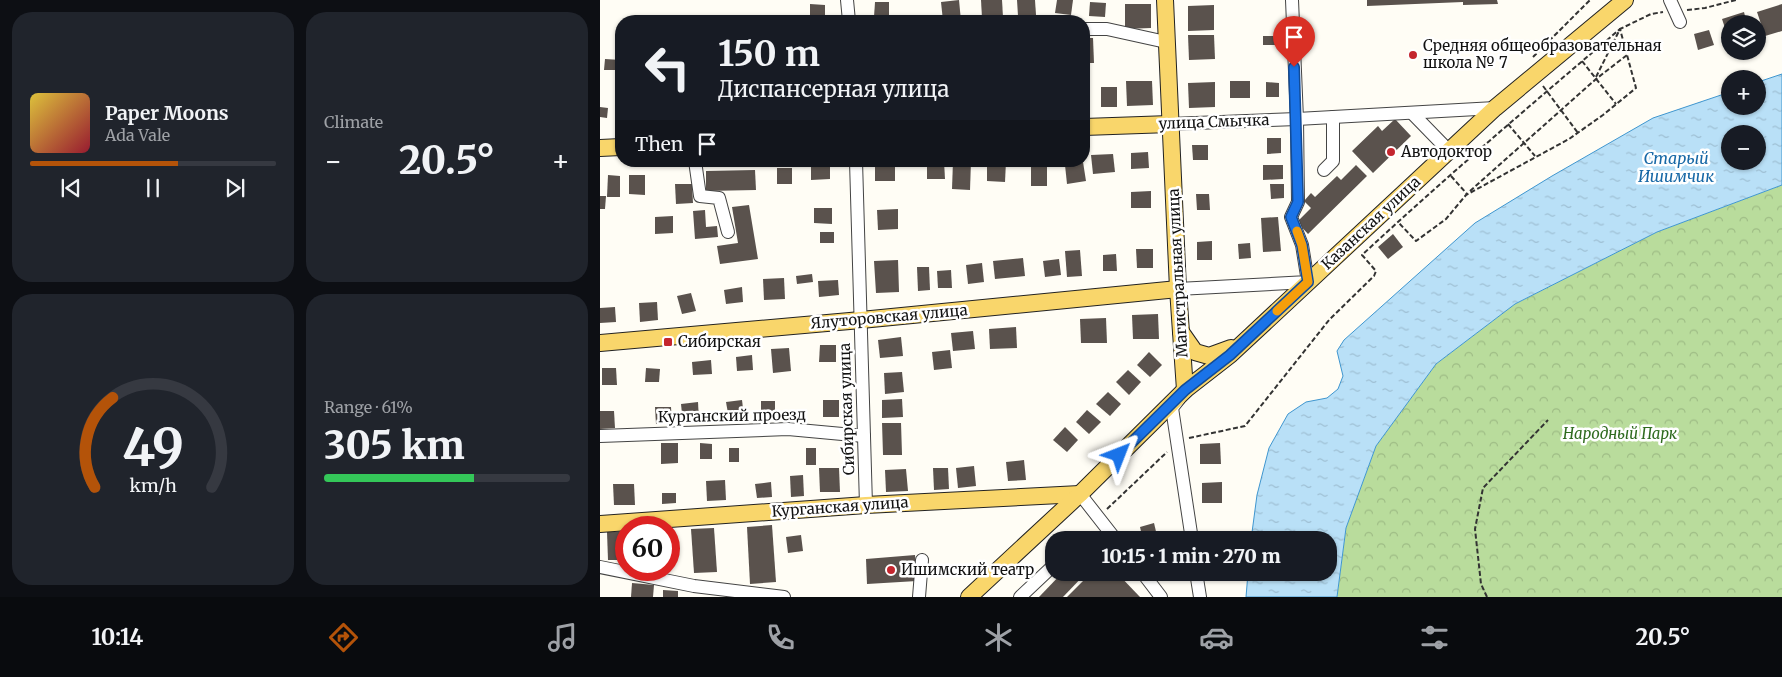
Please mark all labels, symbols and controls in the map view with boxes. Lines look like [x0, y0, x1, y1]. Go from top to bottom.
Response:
map controls [1721, 15, 1766, 170]
button: layers [1721, 15, 1766, 60]
pin [1273, 16, 1315, 67]
icon: arrive [1280, 23, 1308, 51]
text: 150 m [718, 32, 820, 76]
icon: left [635, 35, 700, 100]
place label: Средняя общеобразовательная школа № 7 [1423, 36, 1662, 72]
marker: Средняя общеобразовательная школа № 7 [1407, 49, 1419, 61]
button: + [1721, 70, 1766, 115]
text: Диспансерная улица [718, 75, 949, 103]
text: Paper Moons [105, 101, 229, 125]
street label: улица Смычка [1158, 110, 1270, 133]
text: Climate [324, 112, 383, 132]
text: Ada Vale [105, 125, 170, 145]
button: − [1721, 125, 1766, 170]
icon: arrive [693, 130, 721, 158]
text: Then [635, 132, 683, 156]
text: 20.5° [399, 137, 495, 184]
place label: Автодоктор [1400, 142, 1492, 161]
text: − [324, 143, 343, 179]
text: + [551, 143, 570, 179]
marker: Автодоктор [1385, 146, 1397, 158]
water label: Старый Ишимчик [1638, 148, 1714, 186]
street label: Казанская улица [1317, 172, 1424, 273]
icon: previous [57, 174, 85, 202]
icon: pause [139, 174, 167, 202]
icon: next [221, 174, 249, 202]
street label: Магистральная улица [1164, 188, 1191, 358]
street label: Ялуторовская улица [810, 300, 968, 333]
place label: Сибирская [678, 332, 761, 351]
marker: Сибирская [662, 336, 674, 348]
street label: Сибирская улица [835, 343, 858, 476]
text: Range · 61% [324, 397, 413, 417]
street label: Курганский проезд [658, 405, 806, 426]
text: 49 [122, 415, 184, 480]
text: 305 km [324, 422, 465, 469]
park label: Народный Парк [1563, 424, 1678, 443]
position arrow [1092, 428, 1144, 480]
text: km/h [129, 474, 177, 497]
street label: Курганская улица [771, 492, 909, 521]
speed limit sign: 60 [615, 516, 680, 581]
text: 10:15 · 1 min · 270 m [1101, 544, 1281, 568]
place label: Ишимский театр [901, 560, 1034, 579]
marker: Ишимский театр [885, 564, 897, 576]
icon: directions [326, 620, 361, 655]
icon: music [545, 620, 580, 655]
icon: phone [763, 620, 798, 655]
icon: climate [981, 620, 1016, 655]
icon: car [1199, 620, 1234, 655]
icon: filters [1417, 620, 1452, 655]
text: 10:14 [92, 623, 143, 651]
text: 20.5° [1635, 623, 1690, 651]

